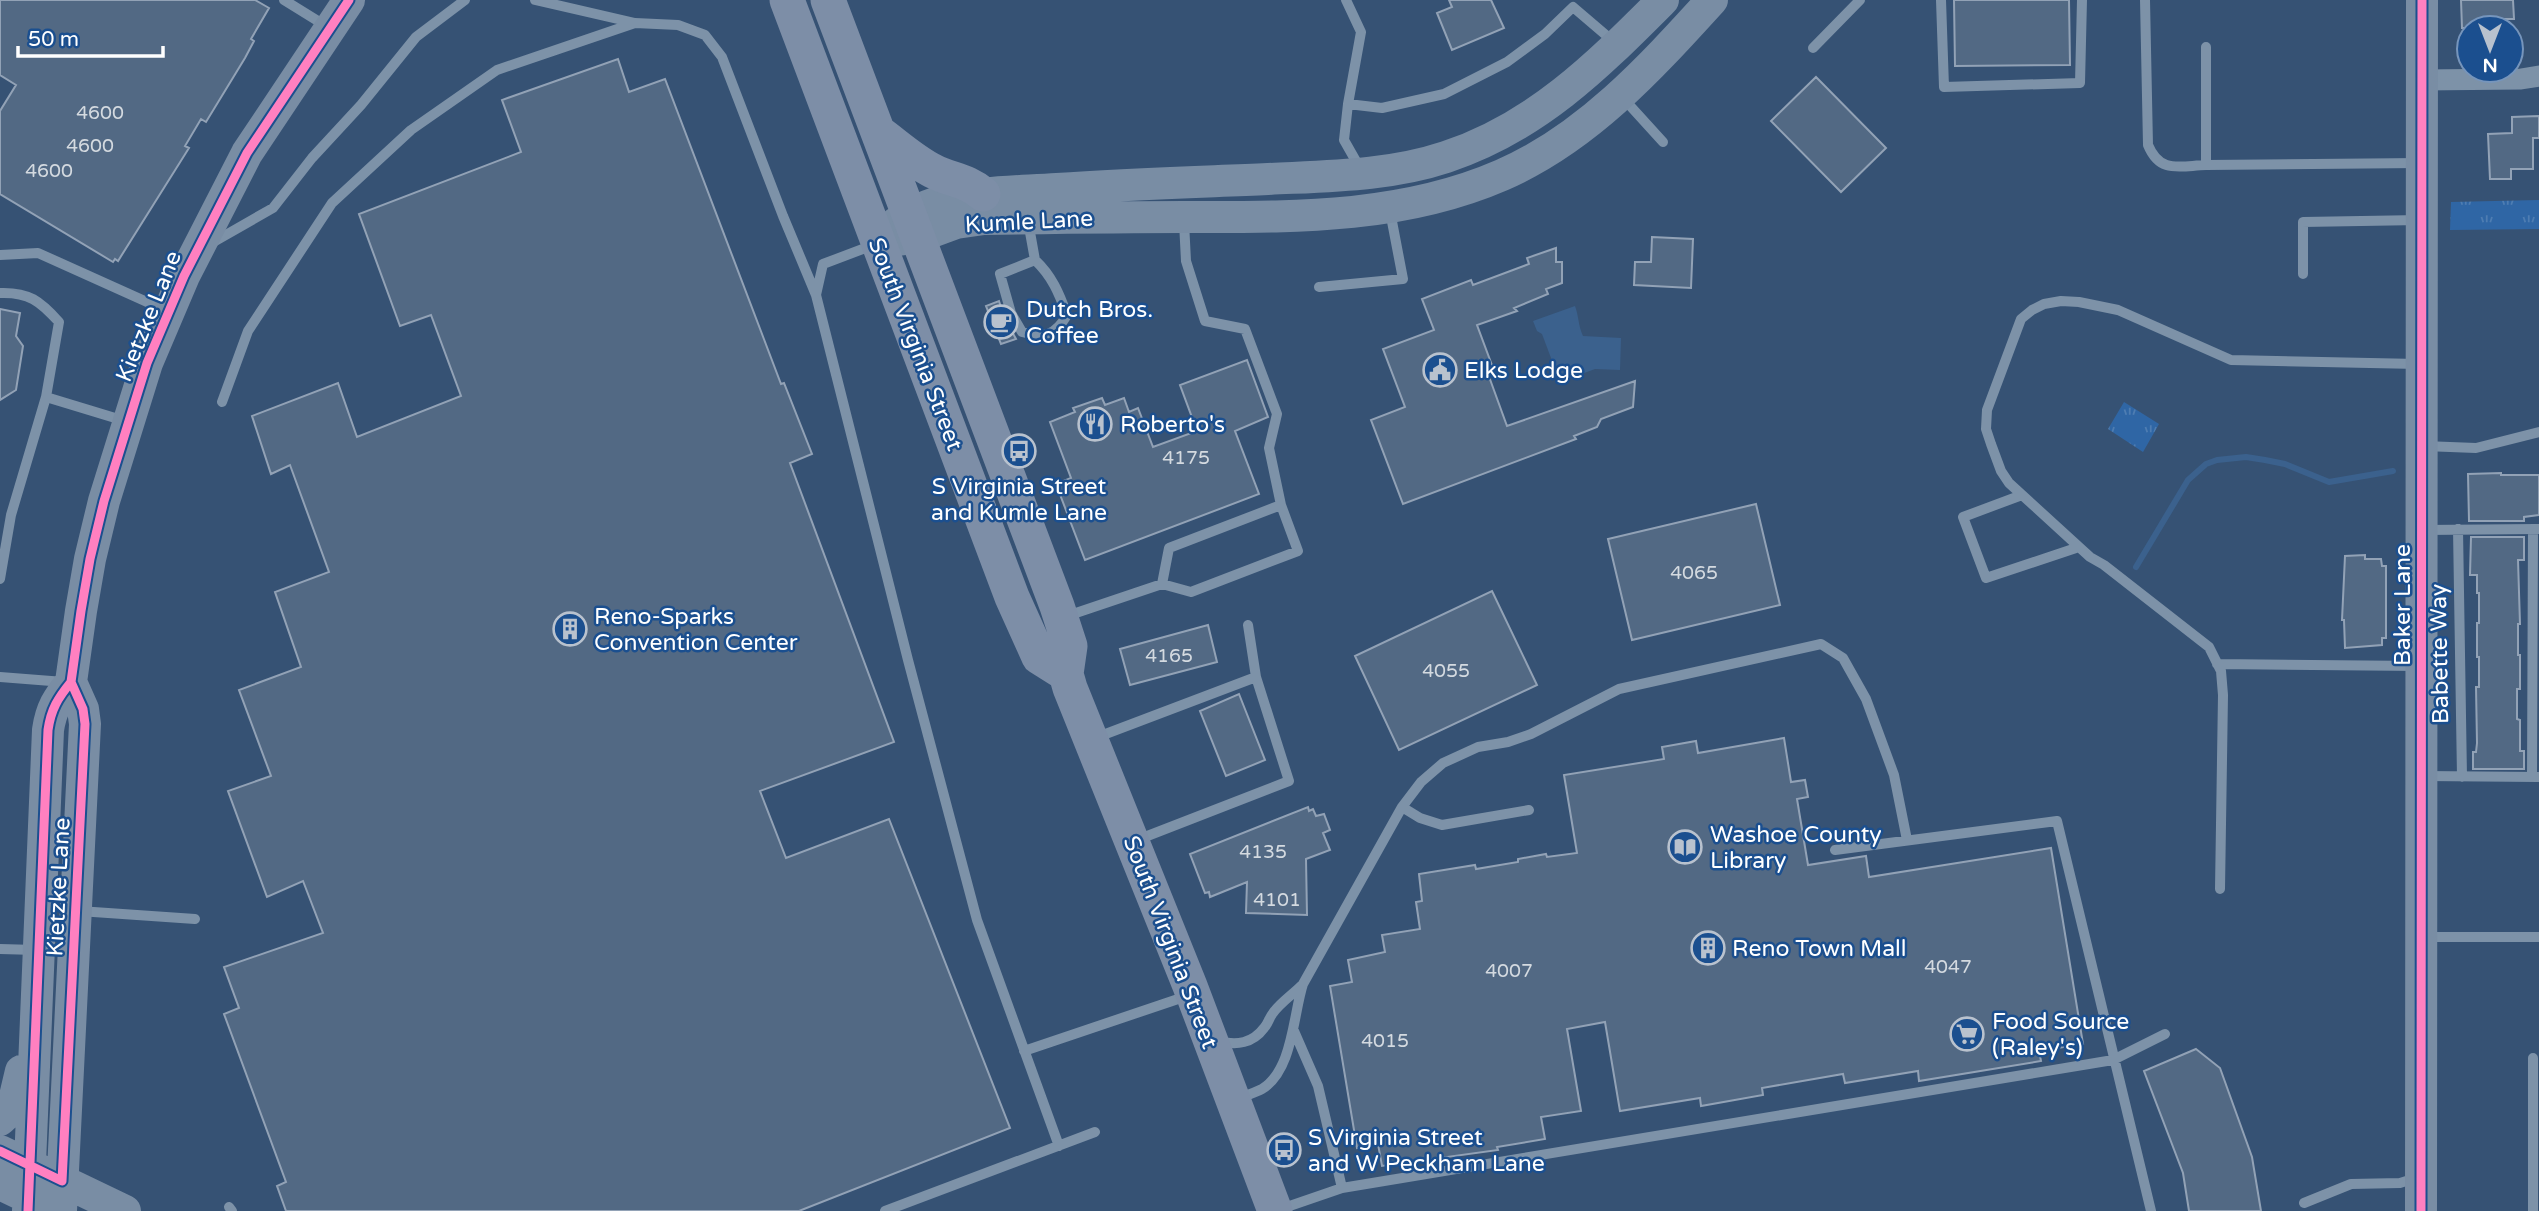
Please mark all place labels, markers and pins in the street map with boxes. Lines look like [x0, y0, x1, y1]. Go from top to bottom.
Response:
place label: Dutch Bros. Coffee [1026, 296, 1153, 350]
cafe icon: Dutch Bros. Coffee [982, 303, 1020, 341]
public building icon: Elks Lodge [1421, 351, 1459, 389]
place label: Elks Lodge [1464, 357, 1583, 385]
restaurant icon: Roberto's [1076, 405, 1114, 443]
place label: Roberto's [1120, 411, 1225, 439]
bus stop icon: S Virginia Street and Kumle Lane [1000, 432, 1038, 470]
place label: S Virginia Street and Kumle Lane [931, 473, 1107, 527]
place label: Reno-Sparks Convention Center [594, 603, 798, 657]
building icon: Reno-Sparks Convention Center [551, 610, 589, 648]
place label: Washoe County Library [1710, 821, 1882, 875]
library icon: Washoe County Library [1666, 828, 1704, 866]
building icon: Reno Town Mall [1689, 929, 1727, 967]
place label: Reno Town Mall [1732, 935, 1907, 963]
place label: Food Source (Raley's) [1992, 1008, 2129, 1062]
supermarket icon: Food Source (Raley's) [1948, 1015, 1986, 1053]
place label: S Virginia Street and W Peckham Lane [1308, 1124, 1545, 1178]
bus stop icon: S Virginia Street and W Peckham Lane [1265, 1131, 1303, 1169]

